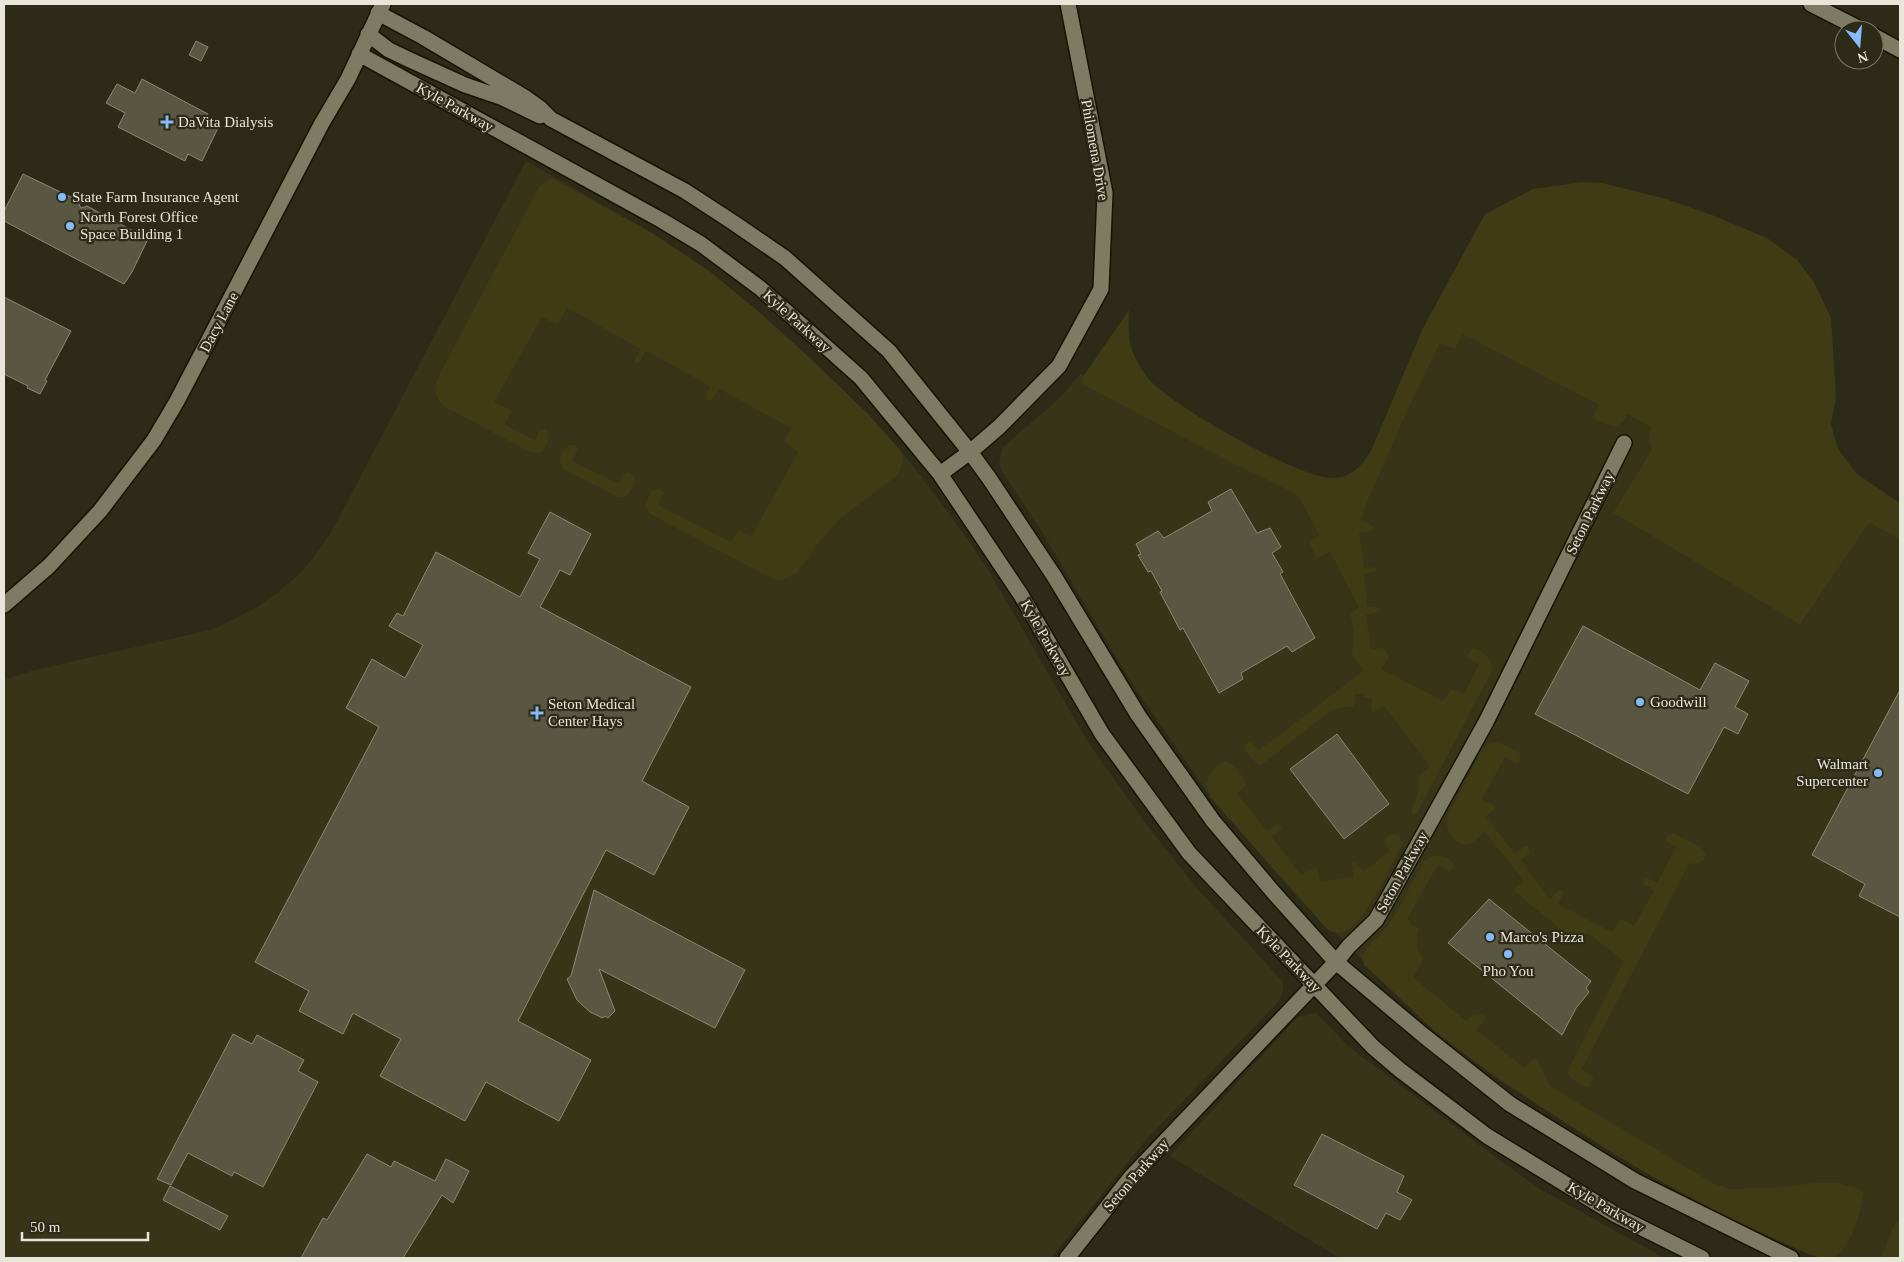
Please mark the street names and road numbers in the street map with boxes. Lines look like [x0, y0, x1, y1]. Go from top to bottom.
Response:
street label: Kyle Parkway [414, 79, 497, 135]
street label: Philomena Drive [1078, 98, 1112, 202]
street label: Kyle Parkway [760, 286, 834, 356]
street label: Dacy Lane [197, 289, 242, 355]
street label: Seton Parkway [1563, 468, 1617, 557]
street label: Kyle Parkway [1018, 597, 1075, 679]
street label: Seton Parkway [1373, 828, 1431, 915]
street label: Kyle Parkway [1254, 923, 1325, 996]
street label: Seton Parkway [1100, 1135, 1172, 1214]
street label: Kyle Parkway [1565, 1179, 1647, 1236]

